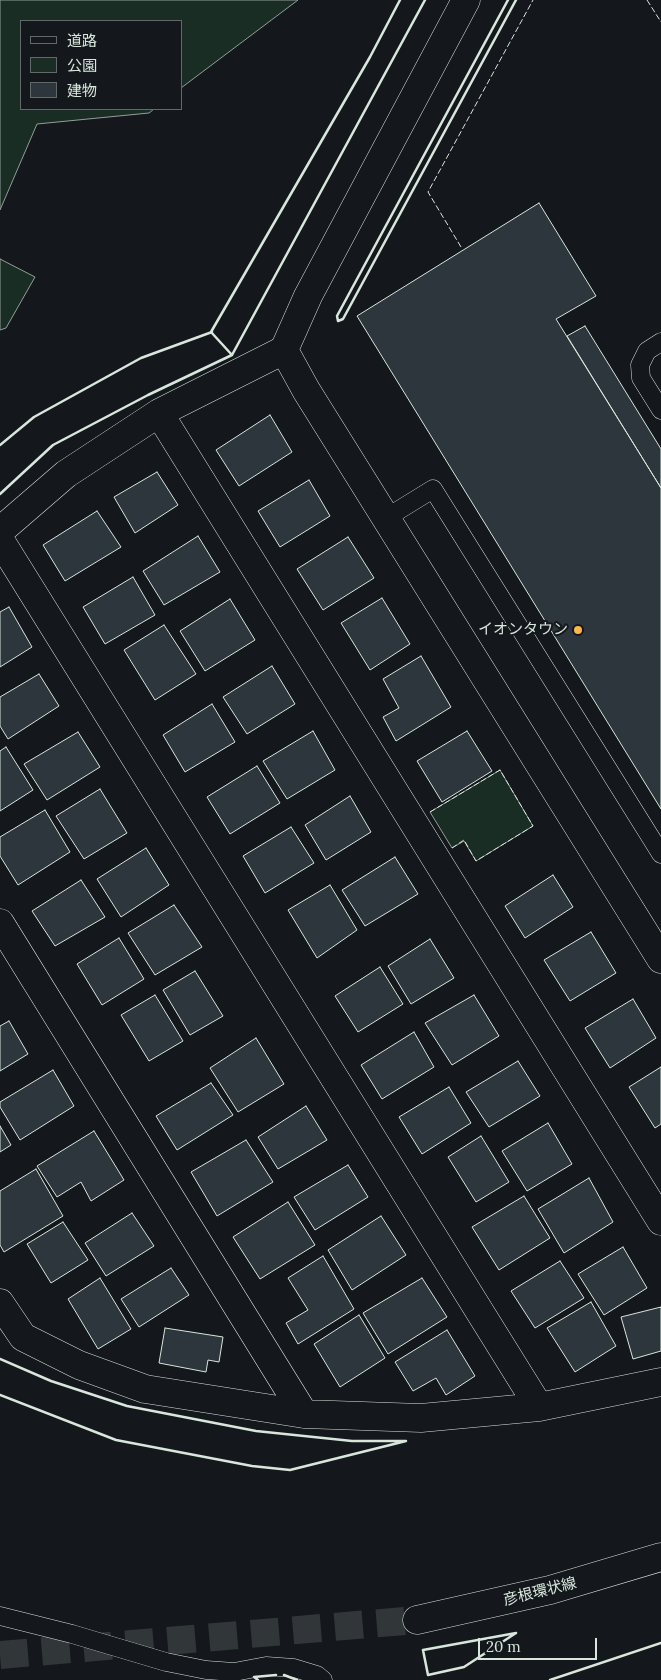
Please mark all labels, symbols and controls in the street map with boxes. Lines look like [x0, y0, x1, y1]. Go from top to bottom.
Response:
legend [20, 20, 182, 110]
text: 道路 [67, 31, 97, 50]
text: 公園 [67, 56, 97, 75]
text: 建物 [67, 81, 97, 100]
place label: イオンタウン [478, 621, 568, 639]
marker: イオンタウン [572, 624, 584, 636]
street label: 彦根環状線 [501, 1574, 579, 1610]
scale bar [481, 1628, 600, 1660]
text: 20 m [486, 1637, 521, 1656]

